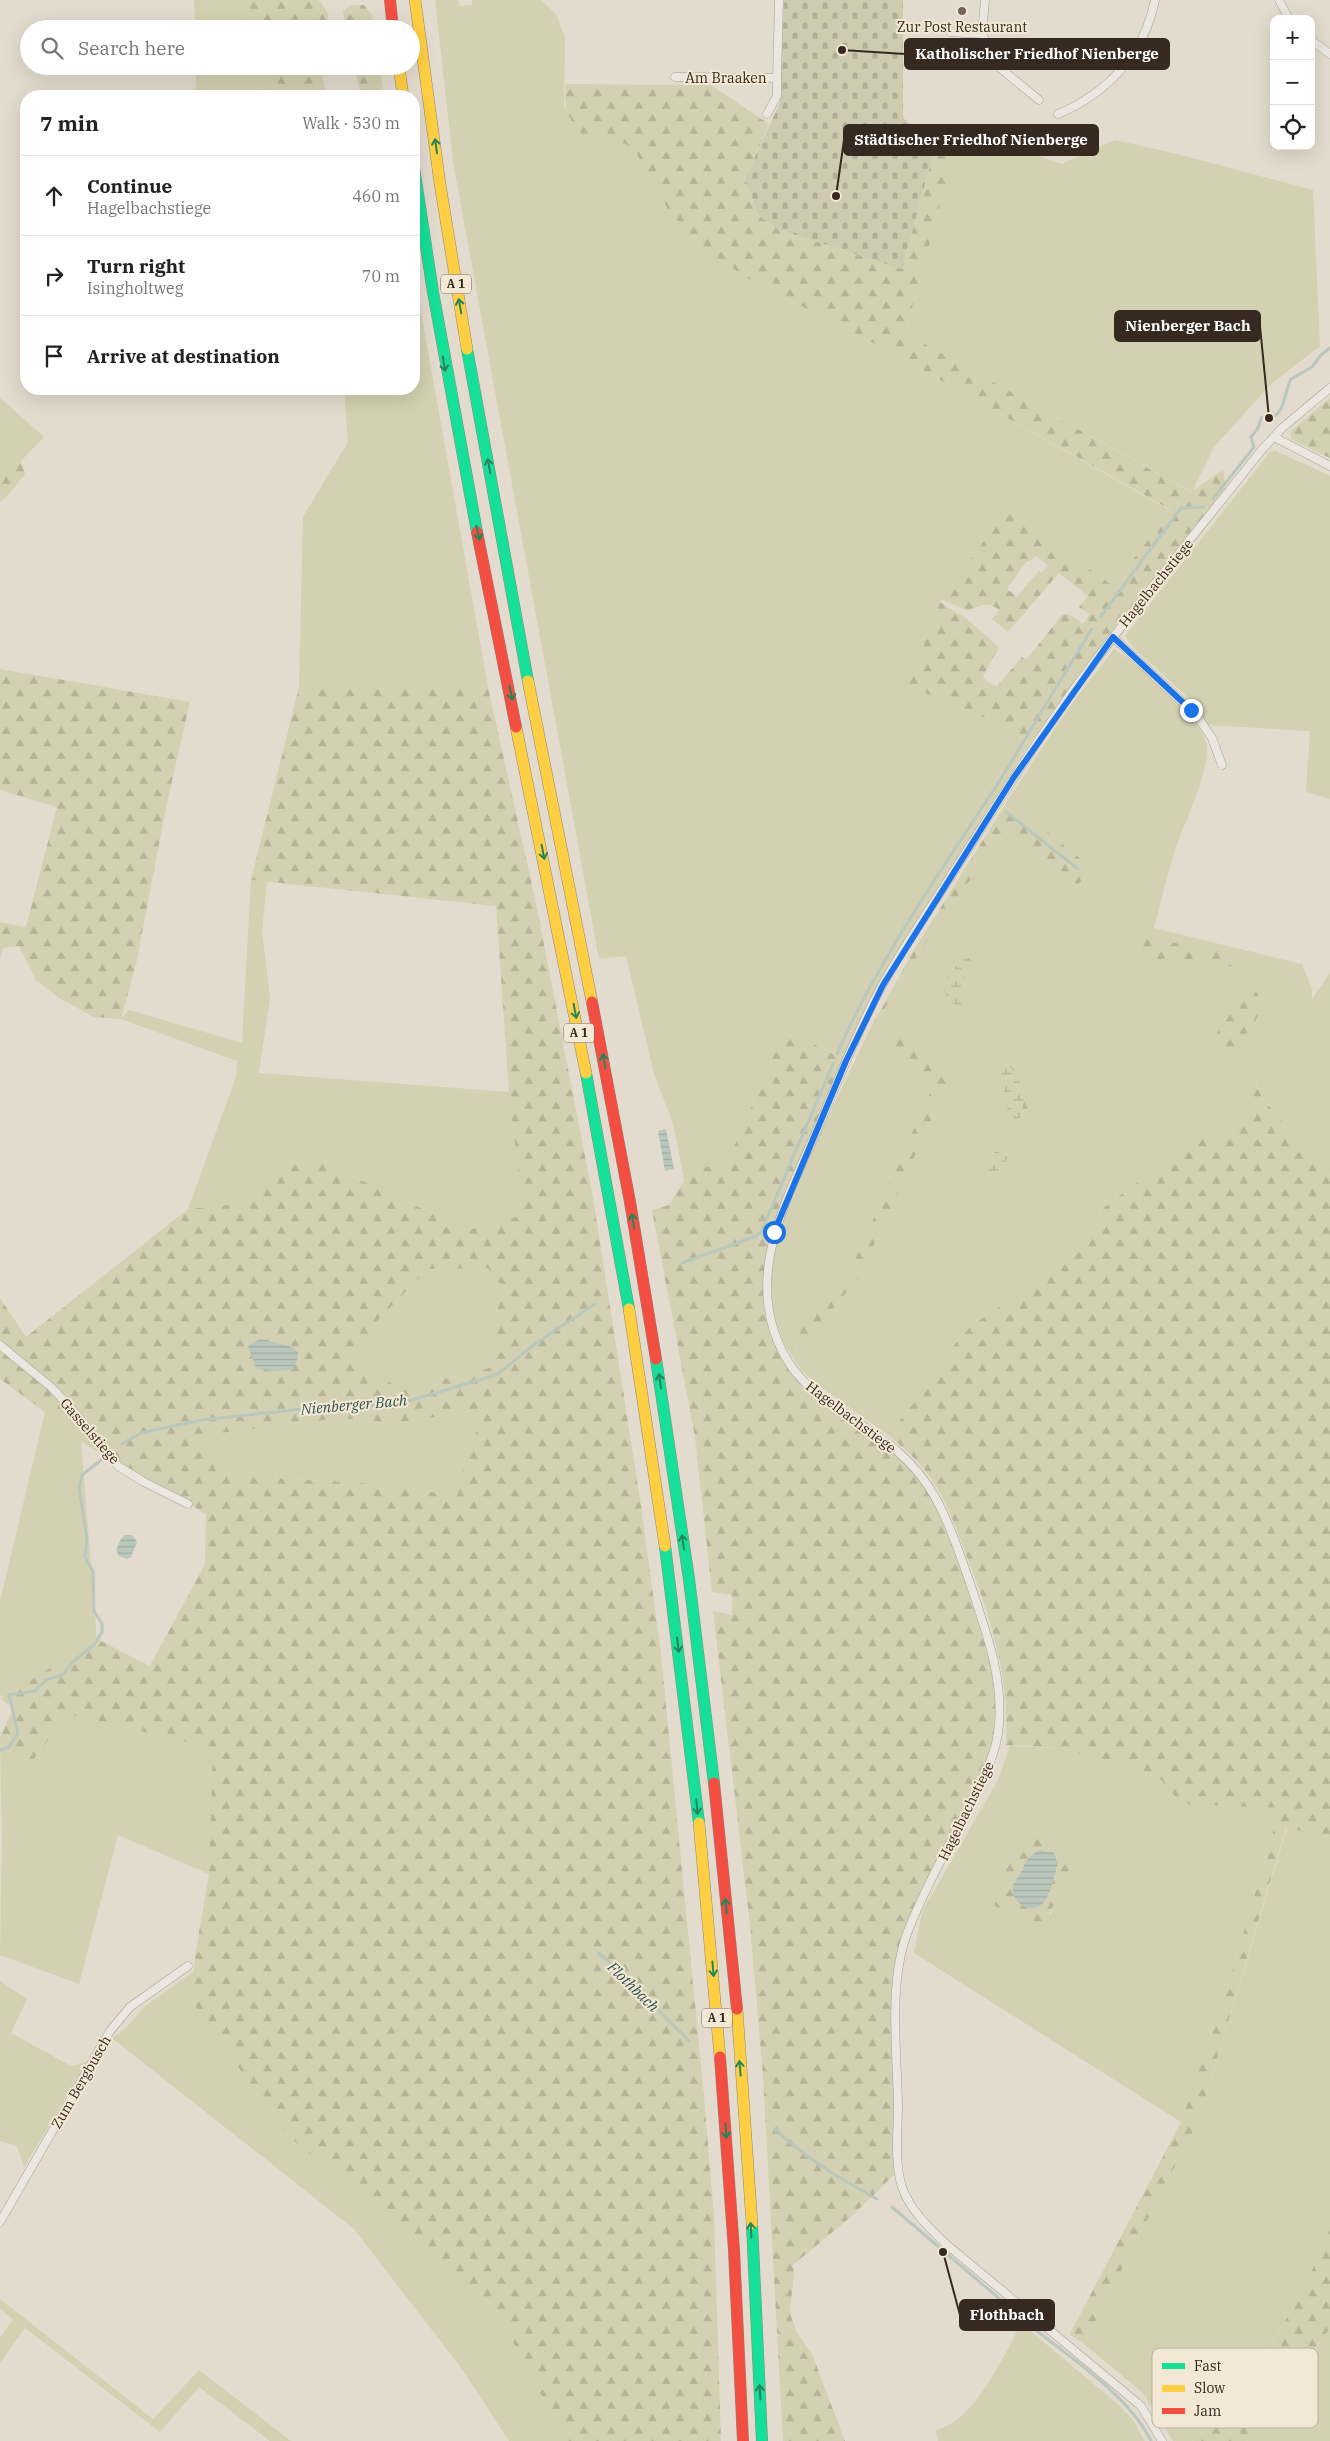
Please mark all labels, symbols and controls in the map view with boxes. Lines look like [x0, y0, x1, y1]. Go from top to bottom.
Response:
marker: Zur Post Restaurant [956, 5, 968, 17]
map controls [1270, 15, 1315, 150]
button: + [1270, 15, 1315, 60]
place label: Zur Post Restaurant [897, 18, 1027, 36]
search box [20, 20, 420, 75]
icon: search [38, 34, 66, 62]
text: Search here [78, 36, 185, 60]
callout: Katholischer Friedhof Nienberge [905, 39, 1169, 69]
text: Katholischer Friedhof Nienberge [915, 44, 1159, 63]
button: − [1270, 60, 1315, 105]
street label: Am Braaken [685, 69, 767, 87]
button: locate [1270, 105, 1315, 150]
text: 7 min [40, 109, 99, 137]
text: Walk · 530 m [302, 113, 400, 133]
callout: Städtischer Friedhof Nienberge [844, 125, 1098, 155]
text: Städtischer Friedhof Nienberge [854, 130, 1088, 149]
one-way arrow [430, 138, 440, 154]
text: Continue [87, 174, 172, 198]
icon: ahead [40, 182, 68, 210]
text: 460 m [352, 186, 400, 206]
text: Hagelbachstiege [87, 198, 211, 218]
text: Turn right [87, 254, 185, 278]
icon: right [40, 262, 68, 290]
text: 70 m [362, 266, 400, 286]
road number: A 1 [441, 274, 471, 294]
text: Isingholtweg [87, 278, 183, 298]
one-way arrow [455, 299, 465, 315]
callout: Nienberger Bach [1115, 311, 1260, 341]
text: Nienberger Bach [1125, 316, 1251, 335]
icon: arrive [40, 342, 68, 370]
text: Arrive at destination [87, 344, 280, 368]
one-way arrow [440, 356, 450, 372]
one-way arrow [483, 459, 493, 475]
one-way arrow [474, 525, 483, 541]
street label: Hagelbachstiege [1115, 535, 1197, 631]
one-way arrow [507, 684, 516, 700]
route end [1180, 699, 1203, 722]
one-way arrow [539, 843, 549, 859]
one-way arrow [571, 1003, 580, 1019]
road number: A 1 [564, 1024, 594, 1042]
one-way arrow [598, 1053, 608, 1069]
one-way arrow [628, 1213, 638, 1229]
route start [763, 1221, 786, 1244]
one-way arrow [654, 1373, 664, 1389]
street label: Hagelbachstiege [802, 1377, 900, 1457]
water label: Nienberger Bach [299, 1390, 409, 1419]
street label: Gasselstiege [56, 1394, 124, 1468]
one-way arrow [678, 1534, 688, 1550]
one-way arrow [673, 1637, 683, 1653]
street label: Hagelbachstiege [934, 1758, 998, 1864]
one-way arrow [692, 1799, 702, 1815]
one-way arrow [721, 1898, 731, 1914]
water label: Flothbach [603, 1957, 664, 2016]
one-way arrow [708, 1960, 717, 1976]
road number: A 1 [702, 2009, 732, 2028]
street label: Zum Bergbusch [47, 2032, 115, 2132]
one-way arrow [736, 2060, 745, 2076]
one-way arrow [721, 2122, 730, 2138]
one-way arrow [747, 2222, 756, 2238]
callout: Flothbach [960, 2300, 1054, 2330]
text: Flothbach [970, 2305, 1044, 2324]
legend [1152, 2348, 1318, 2428]
text: Fast [1194, 2357, 1222, 2375]
text: Slow [1194, 2379, 1225, 2397]
one-way arrow [755, 2385, 764, 2401]
text: Jam [1194, 2402, 1221, 2420]

